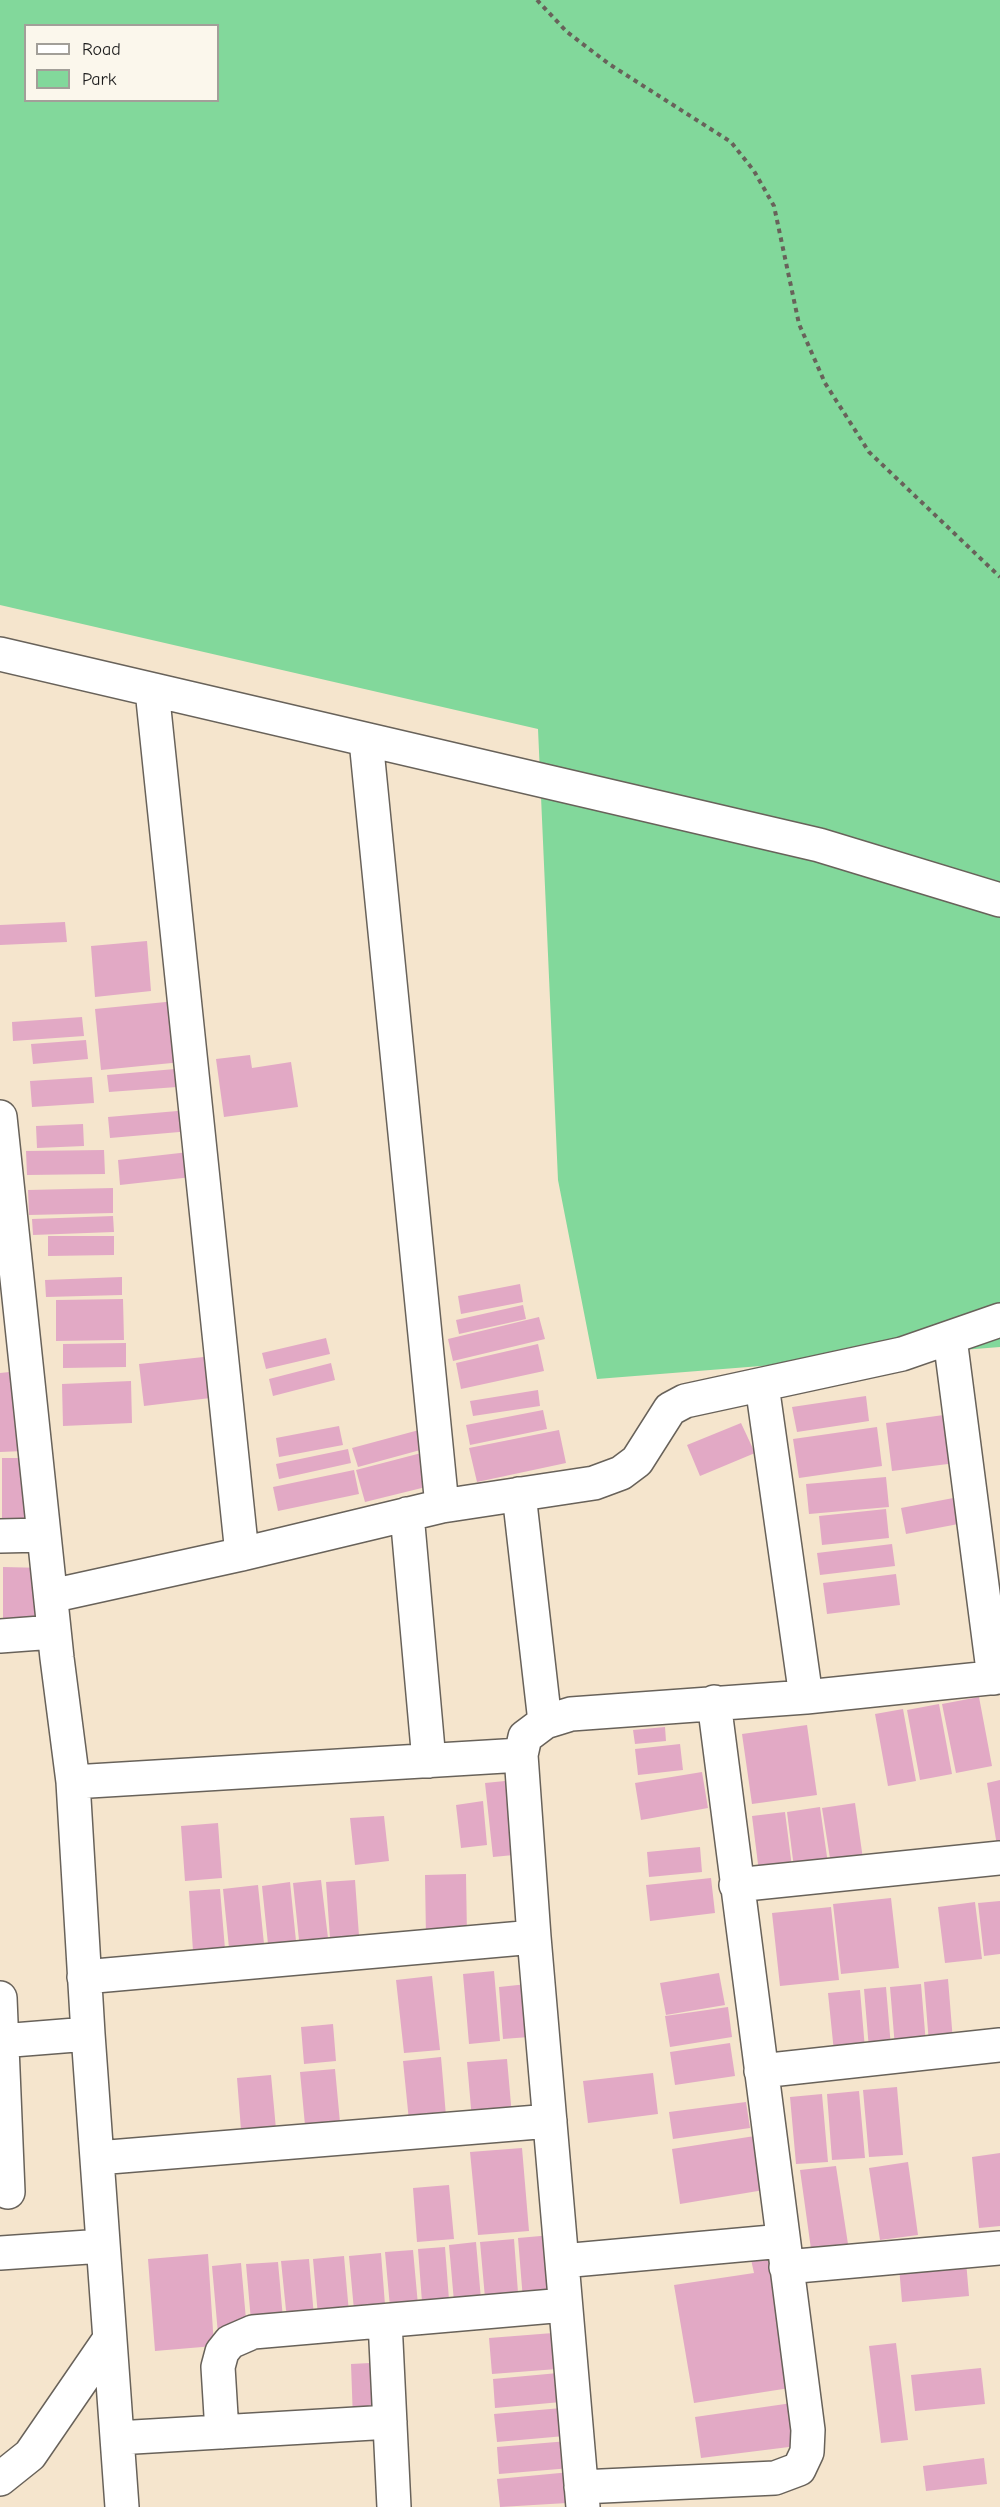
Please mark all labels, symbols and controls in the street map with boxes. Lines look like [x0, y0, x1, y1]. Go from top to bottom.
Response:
legend [24, 24, 219, 102]
text: Road [82, 39, 121, 60]
text: Park [82, 69, 116, 90]

